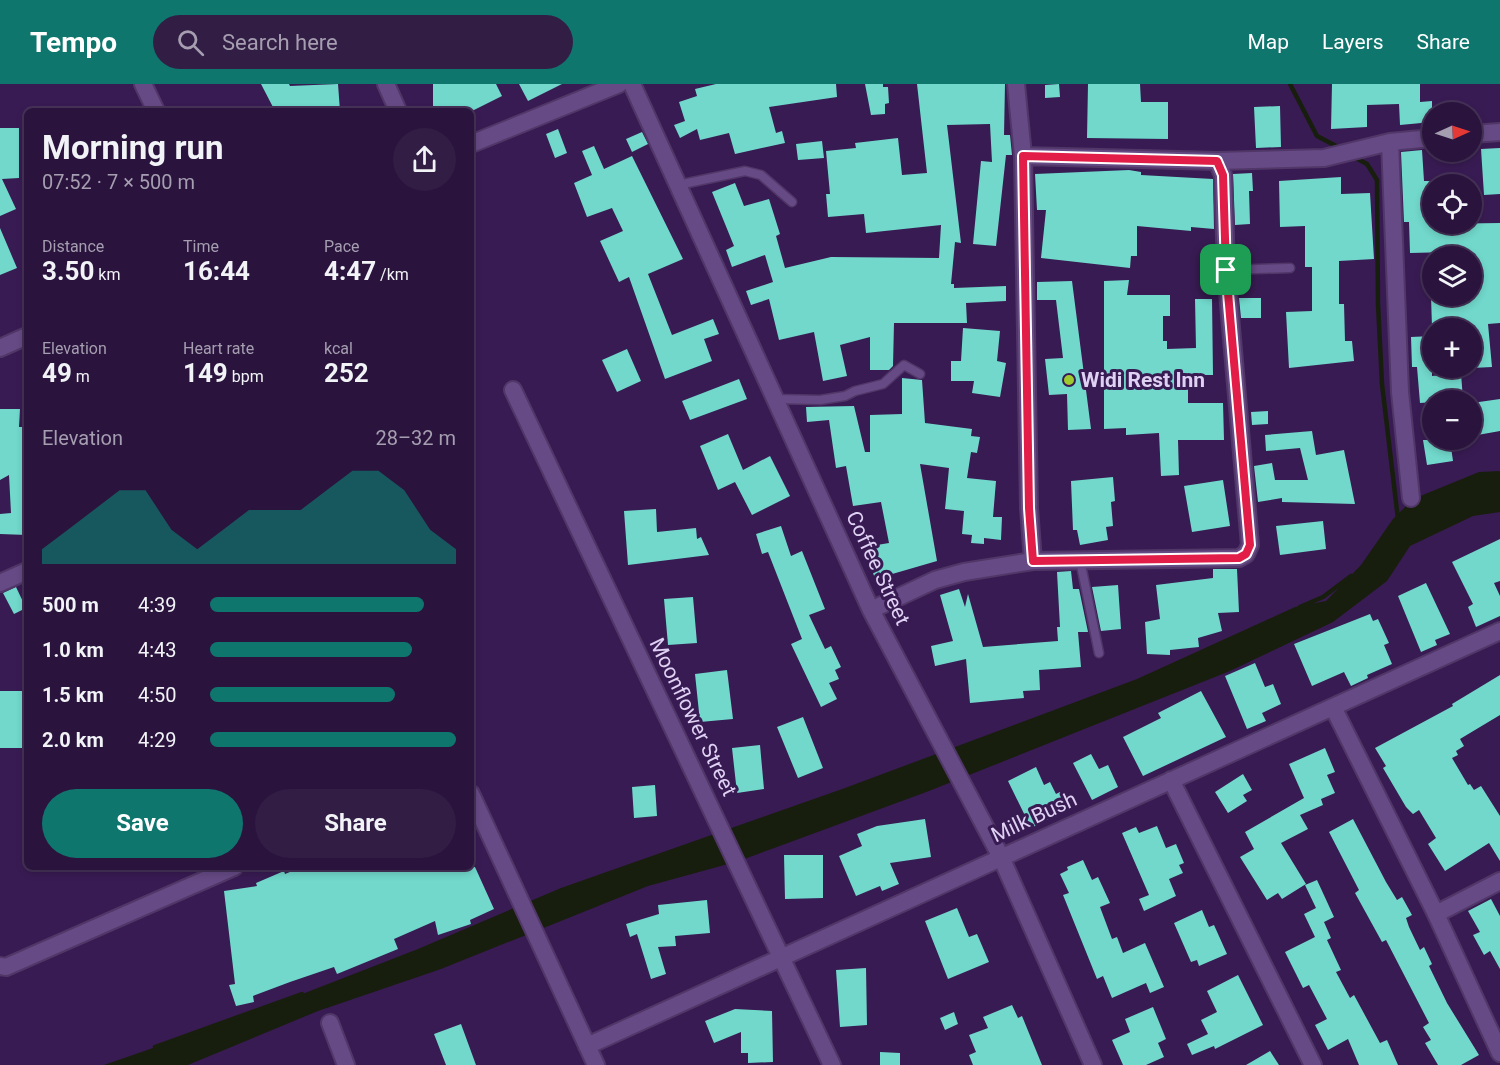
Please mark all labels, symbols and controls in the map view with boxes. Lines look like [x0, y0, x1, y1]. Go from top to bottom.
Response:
search box [153, 15, 573, 69]
text: Tempo [30, 26, 117, 59]
icon: search [174, 26, 207, 59]
text: Search here [222, 30, 338, 55]
text: Map [1247, 30, 1289, 54]
text: Layers [1322, 30, 1383, 54]
text: Share [1416, 30, 1470, 54]
north arrow [1422, 102, 1482, 162]
map controls [1422, 102, 1482, 450]
text: Morning run [42, 128, 223, 167]
button: share [393, 128, 456, 191]
text: 07:52 · 7 × 500 m [42, 170, 195, 194]
button: locate [1422, 174, 1482, 234]
text: Distance [42, 237, 104, 256]
text: Time [183, 237, 219, 256]
text: Pace [324, 237, 360, 256]
pin [1200, 244, 1251, 295]
button: layers [1422, 246, 1482, 306]
icon: arrive [1209, 253, 1242, 286]
text: 3.50 [42, 256, 94, 286]
text: 16:44 [183, 256, 250, 286]
text: 4:47 [324, 256, 376, 286]
text: km [94, 265, 120, 284]
text: /km [376, 265, 409, 284]
button: + [1422, 318, 1482, 378]
text: Elevation [42, 339, 107, 358]
text: Heart rate [183, 339, 254, 358]
text: kcal [324, 339, 353, 358]
text: 49 [42, 358, 72, 388]
text: 149 [183, 358, 228, 388]
text: 252 [324, 358, 369, 388]
text: m [72, 367, 90, 386]
text: bpm [228, 367, 264, 386]
place label: Widi Rest Inn [1081, 368, 1205, 392]
marker: Widi Rest Inn [1062, 373, 1076, 387]
button: − [1422, 390, 1482, 450]
text: Elevation [42, 426, 123, 450]
text: 28–32 m [375, 426, 456, 450]
street label: Coffee Street [841, 507, 915, 629]
text: 500 m [42, 593, 99, 617]
text: 4:39 [138, 593, 177, 617]
street label: Moonflower Street [644, 634, 742, 800]
text: 1.0 km [42, 638, 104, 662]
text: 4:43 [138, 638, 177, 662]
text: 1.5 km [42, 683, 104, 707]
text: 4:50 [138, 683, 177, 707]
text: 2.0 km [42, 728, 104, 752]
text: 4:29 [138, 728, 177, 752]
street label: Milk Bush [987, 787, 1081, 847]
button: Save [42, 789, 243, 858]
button: Share [255, 789, 456, 858]

